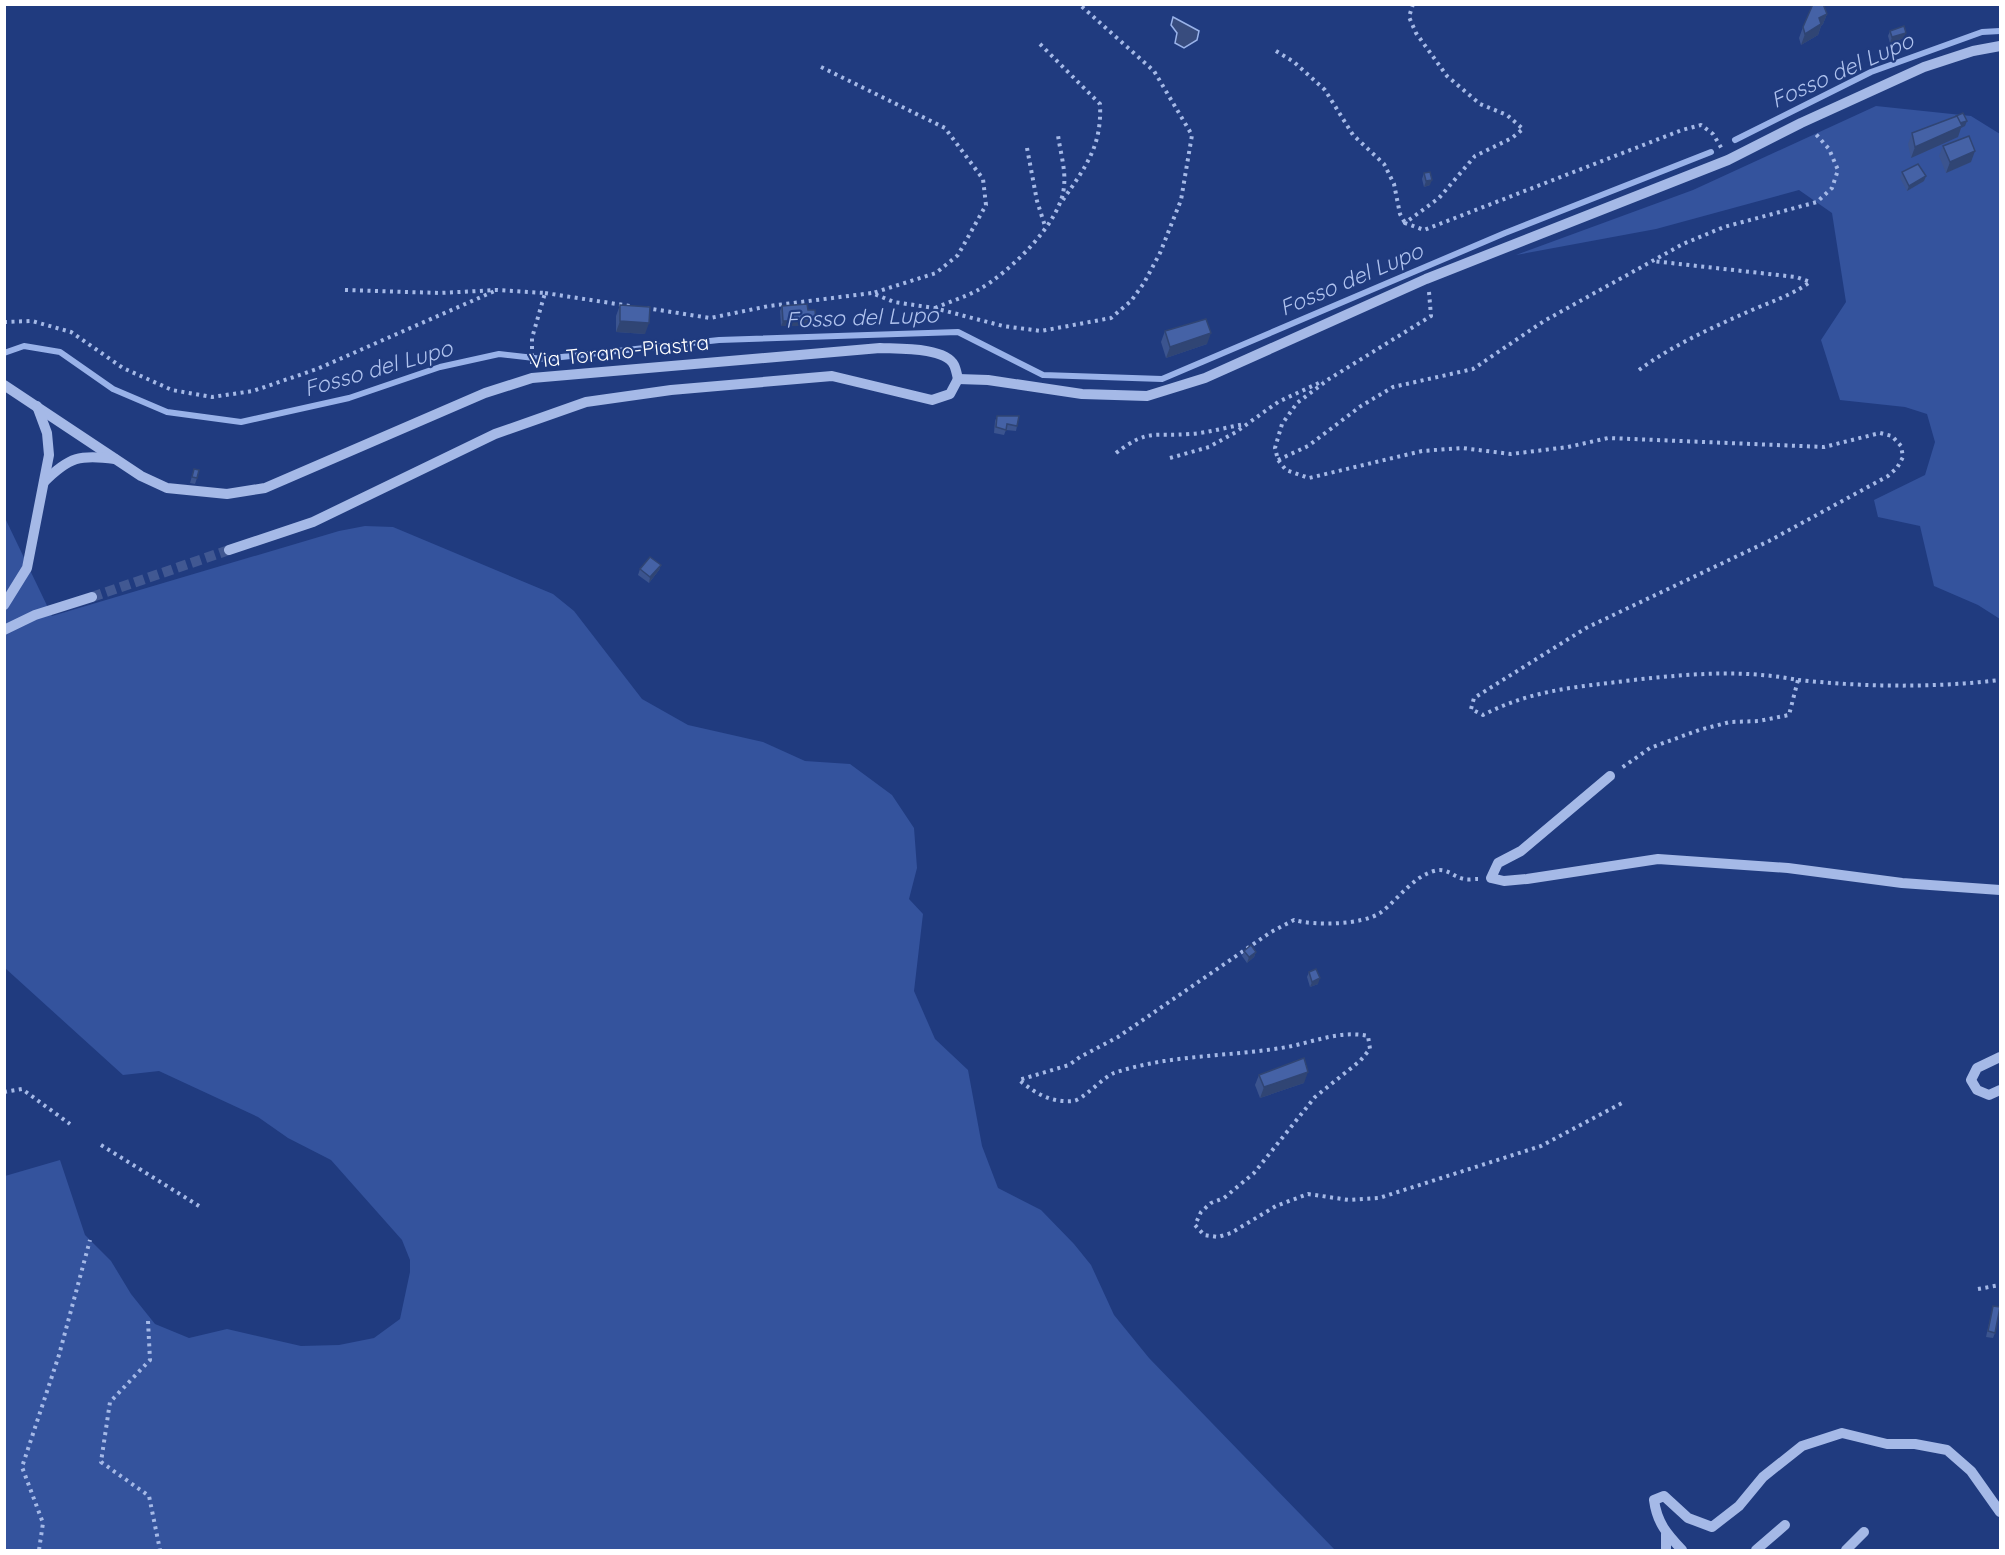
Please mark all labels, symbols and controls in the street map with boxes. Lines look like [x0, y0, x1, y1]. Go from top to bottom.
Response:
water label: Fosso del Lupo [1766, 25, 1919, 114]
water label: Fosso del Lupo [1275, 236, 1428, 322]
water label: Fosso del Lupo [785, 300, 941, 334]
street label: Via Torano-Piastra [528, 329, 710, 373]
water label: Fosso del Lupo [301, 333, 457, 403]

